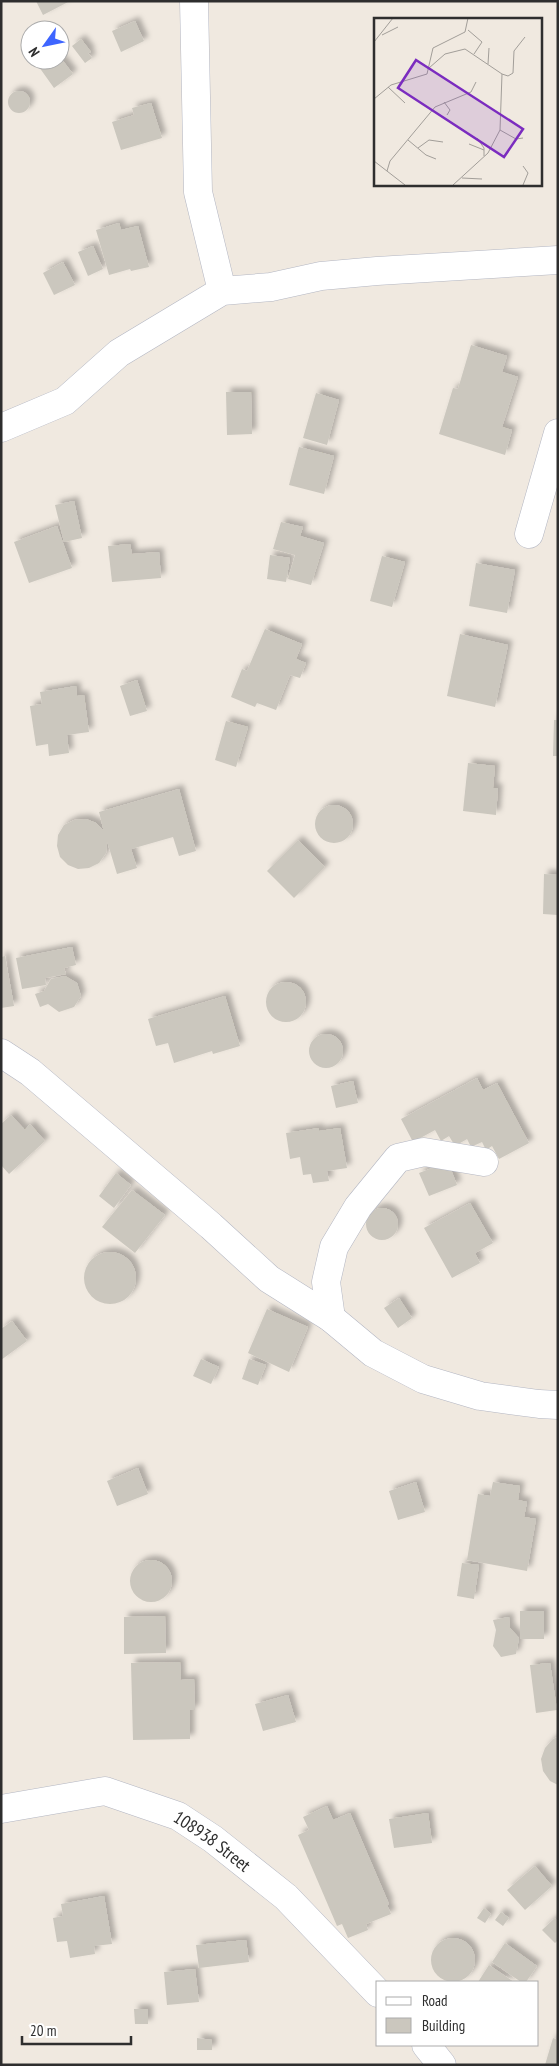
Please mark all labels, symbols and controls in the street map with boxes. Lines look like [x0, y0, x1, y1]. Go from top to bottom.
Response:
inset map [374, 18, 542, 185]
north arrow [20, 20, 70, 70]
text: N [24, 44, 44, 60]
street label: 108938 Street [170, 1805, 256, 1876]
legend [376, 1981, 539, 2046]
text: Road [422, 1991, 448, 2010]
scale bar [22, 2014, 131, 2046]
text: Building [422, 2016, 465, 2035]
text: 20 m [30, 2021, 56, 2040]

